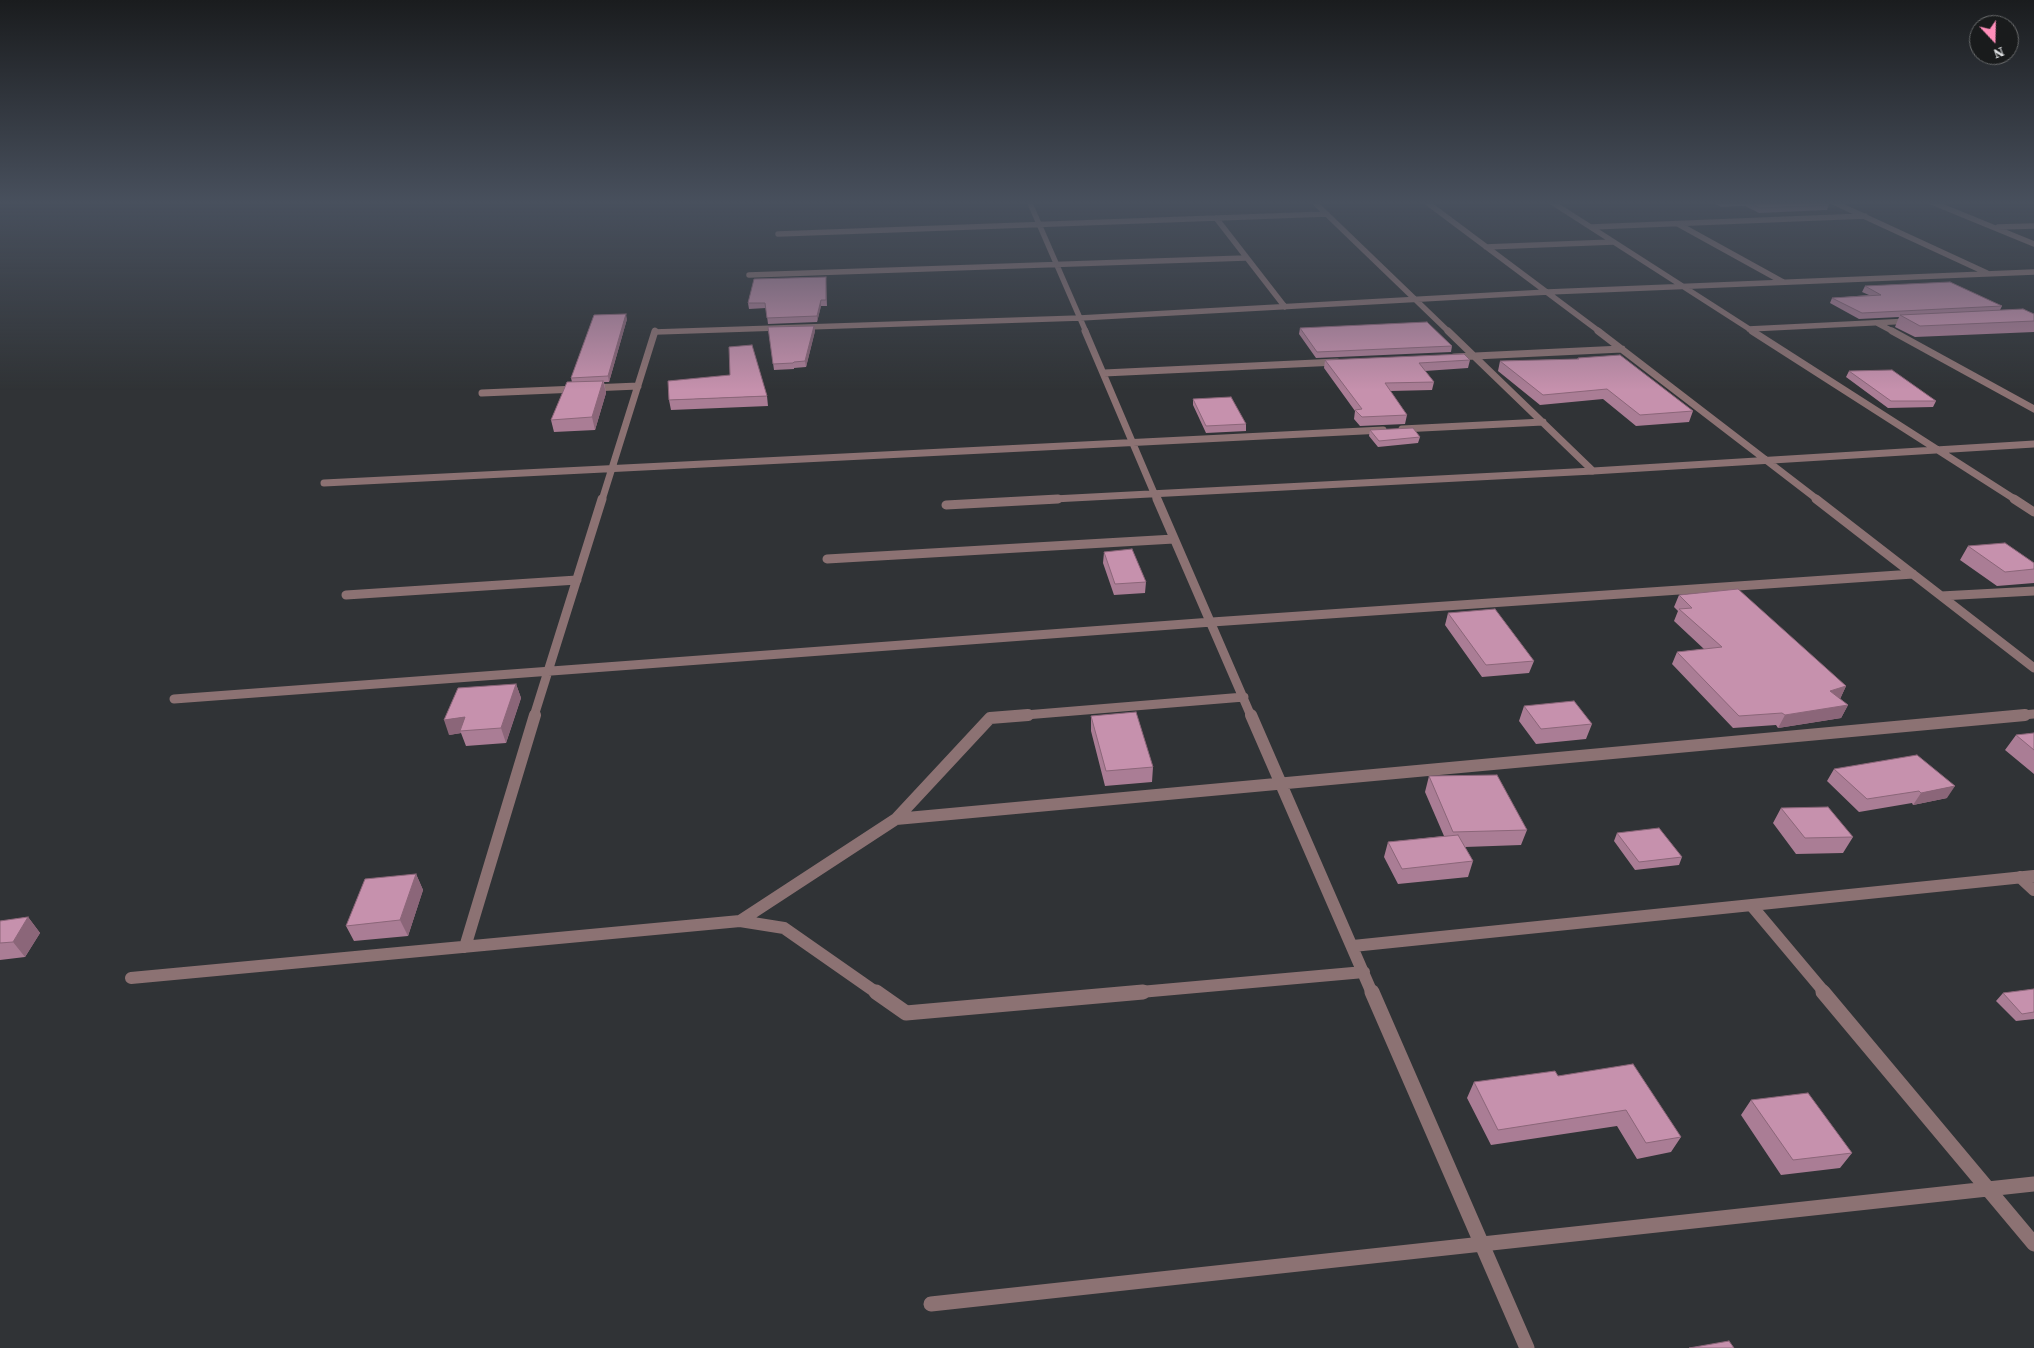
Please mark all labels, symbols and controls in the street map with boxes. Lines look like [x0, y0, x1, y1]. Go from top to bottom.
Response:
north arrow [1969, 15, 2019, 65]
text: N [1991, 42, 2007, 64]

